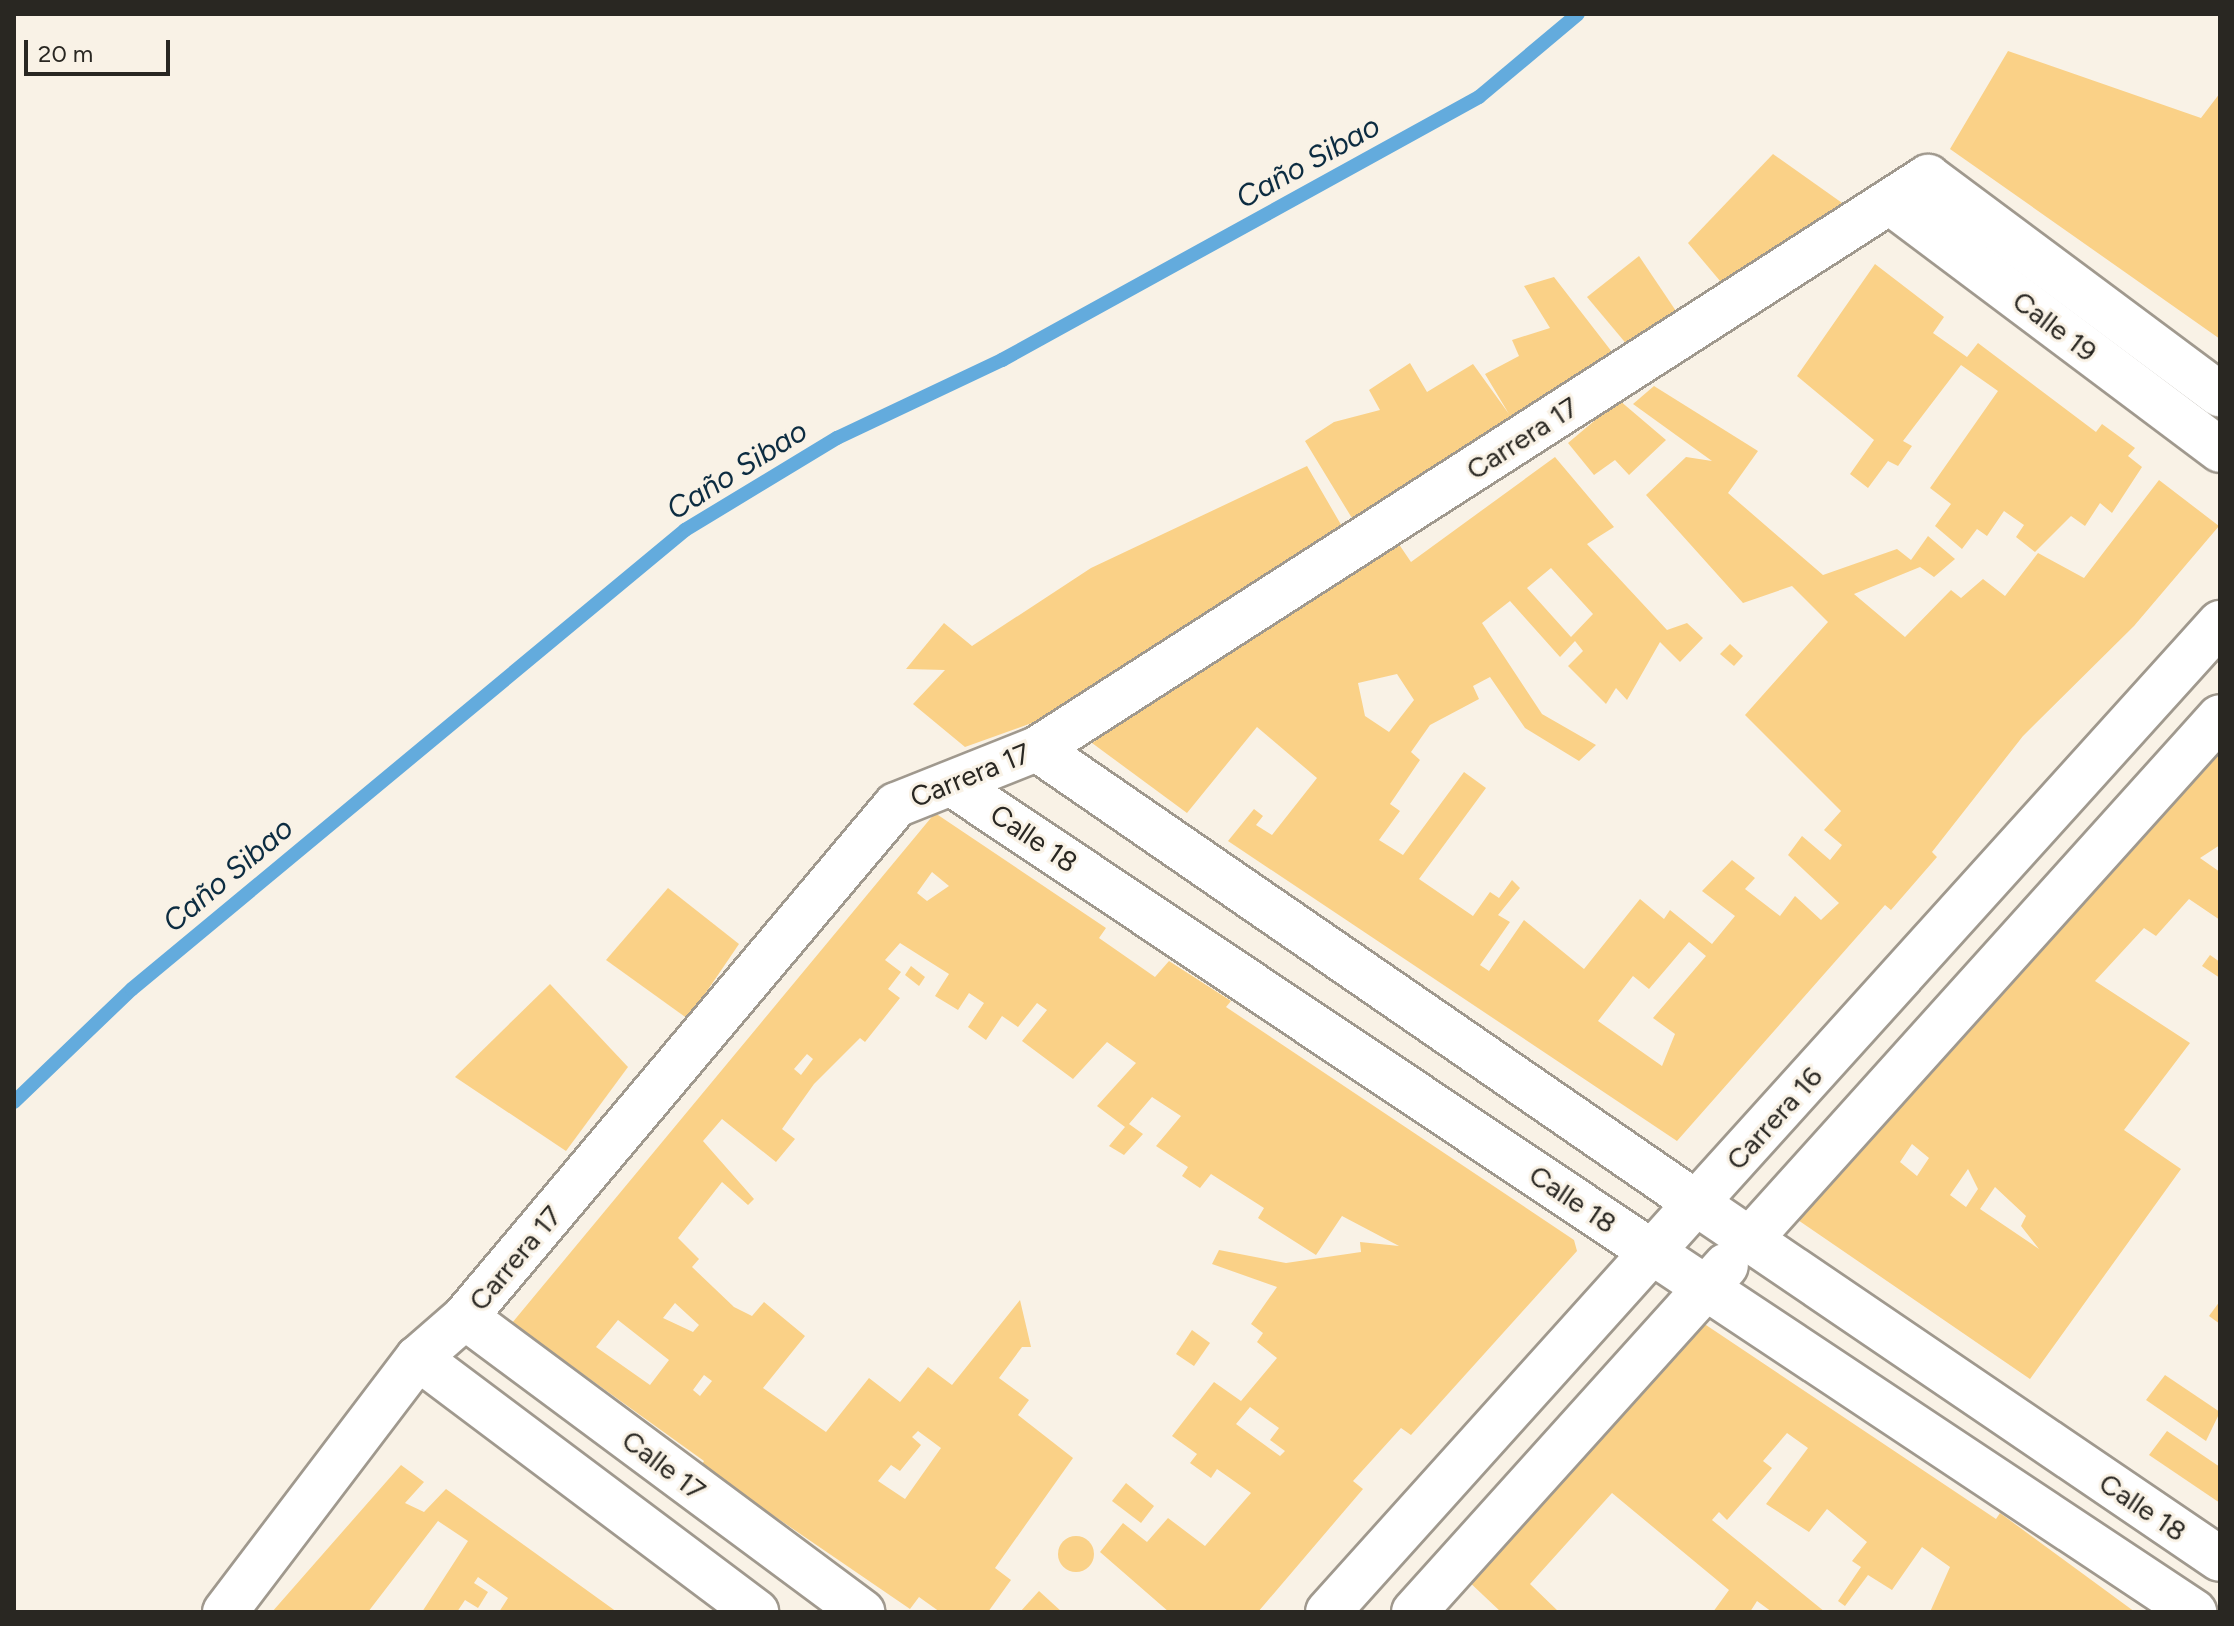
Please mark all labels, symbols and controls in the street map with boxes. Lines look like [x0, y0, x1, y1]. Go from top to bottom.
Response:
scale bar [28, 24, 174, 74]
text: 20 m [38, 39, 93, 68]
water label: Caño Sibao [1230, 108, 1386, 216]
street label: Calle 19 [2006, 284, 2104, 368]
street label: Carrera 17 [1460, 390, 1584, 486]
water label: Caño Sibao [660, 413, 814, 527]
street label: Carrera 17 [905, 736, 1035, 814]
street label: Calle 18 [984, 797, 1084, 879]
water label: Caño Sibao [156, 810, 300, 940]
street label: Carrera 16 [1719, 1060, 1829, 1176]
street label: Calle 18 [1523, 1158, 1623, 1240]
street label: Carrera 17 [462, 1199, 568, 1317]
street label: Calle 17 [616, 1423, 712, 1507]
street label: Calle 18 [2093, 1466, 2193, 1548]

